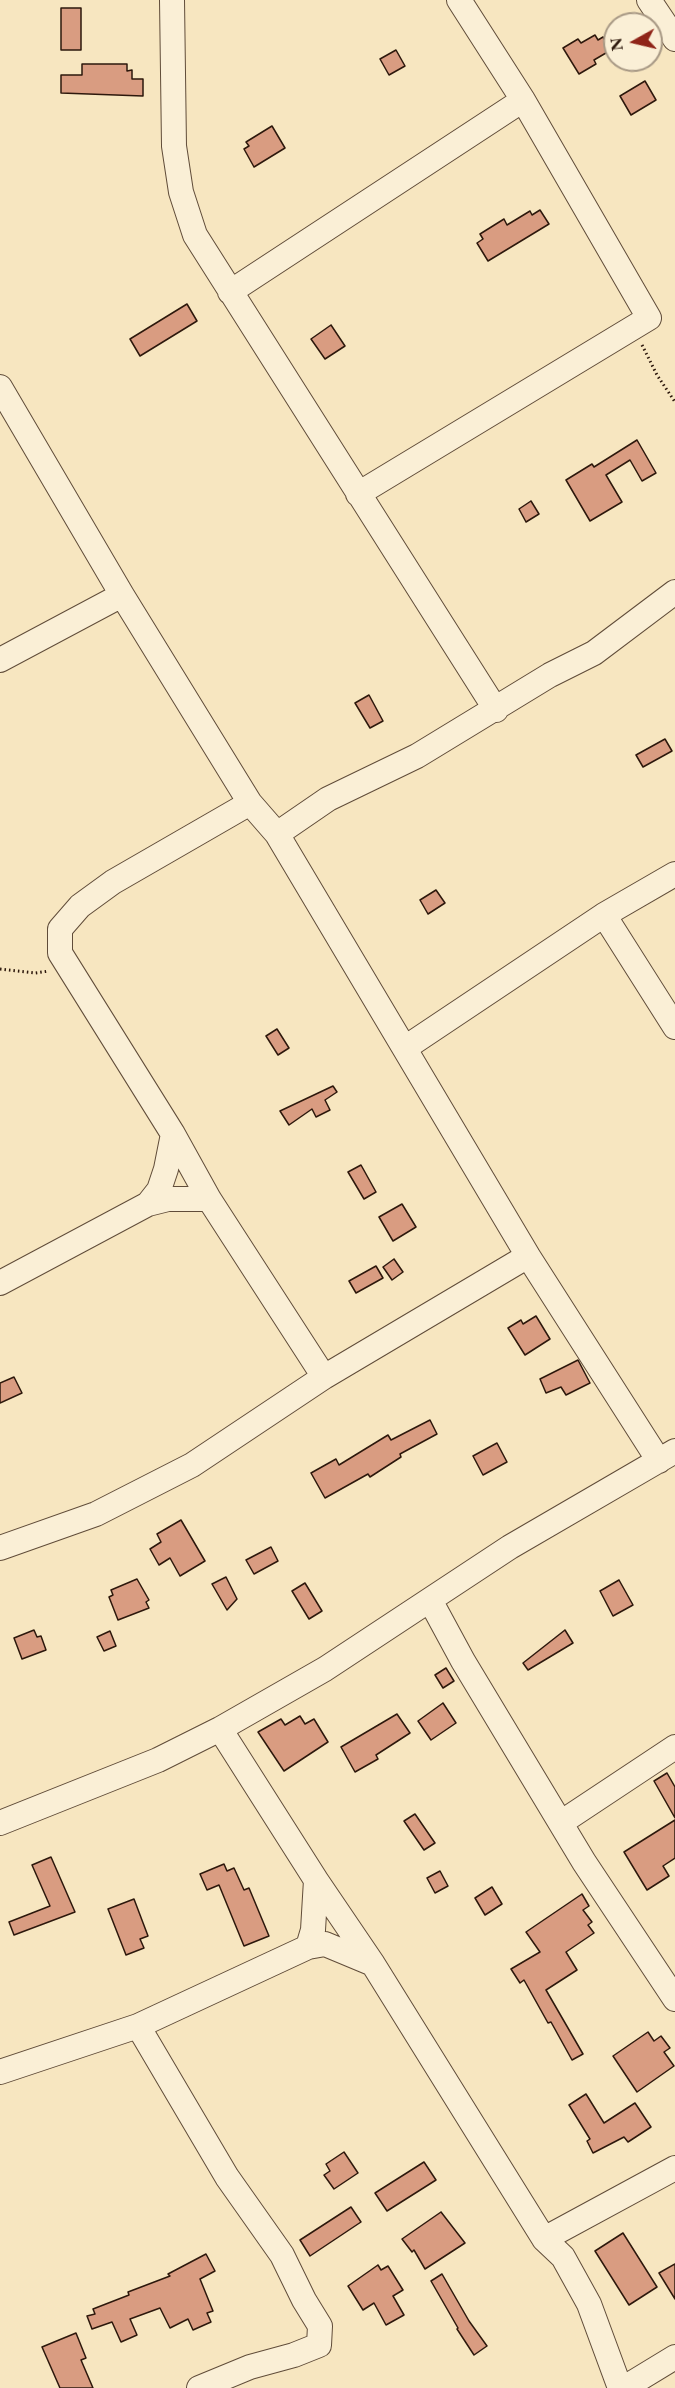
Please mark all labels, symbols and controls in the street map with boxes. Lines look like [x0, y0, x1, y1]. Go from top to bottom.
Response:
north arrow [603, 12, 663, 72]
text: N [605, 36, 628, 52]

